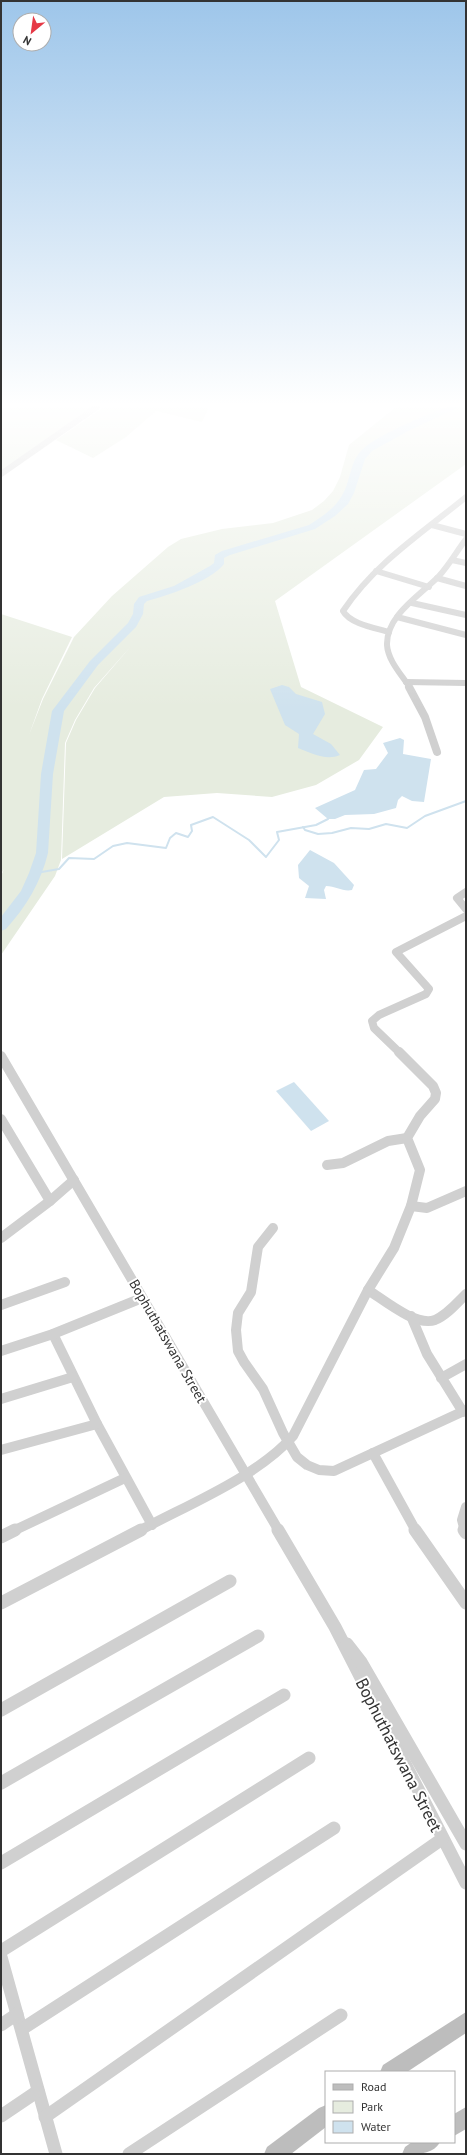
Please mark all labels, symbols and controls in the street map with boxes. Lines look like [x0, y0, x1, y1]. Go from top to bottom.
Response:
north arrow [12, 12, 52, 52]
text: N [21, 33, 34, 49]
street label: Bophuthatswana Street [125, 1276, 211, 1406]
street label: Bophuthatswana Street [351, 1674, 447, 1836]
legend [325, 2071, 455, 2143]
text: Road [361, 2079, 386, 2094]
text: Park [361, 2099, 383, 2114]
text: Water [361, 2119, 391, 2134]

